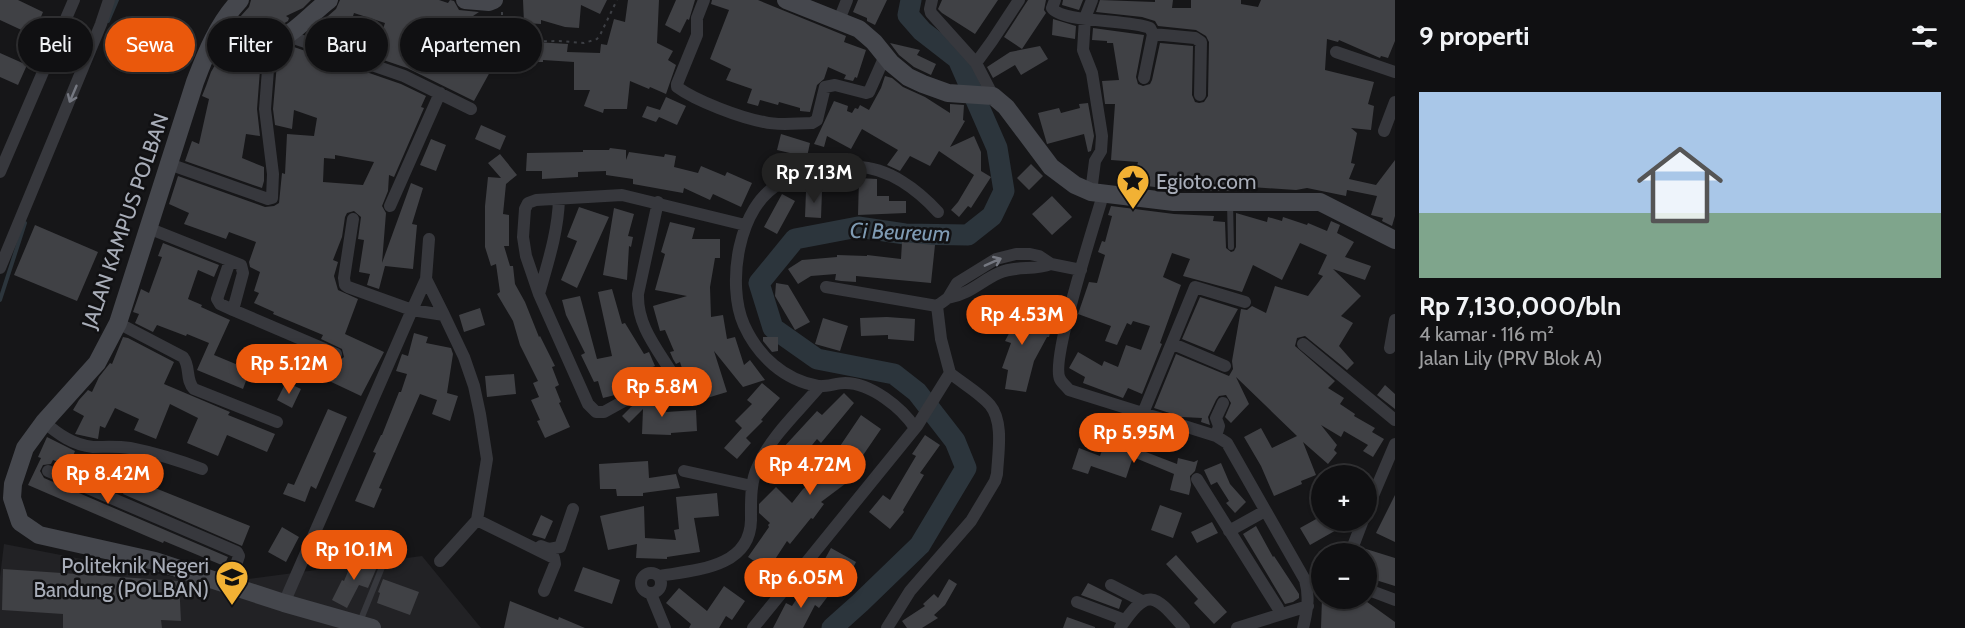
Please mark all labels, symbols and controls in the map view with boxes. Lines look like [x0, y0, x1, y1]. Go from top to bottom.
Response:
chip: Beli [18, 18, 93, 72]
chip: Sewa [105, 18, 195, 72]
chip: Filter [207, 18, 293, 72]
chip: Baru [305, 18, 388, 72]
chip: Apartemen [400, 18, 542, 72]
text: 9 properti [1419, 20, 1530, 52]
icon: filters [1908, 20, 1941, 53]
one-way arrow [67, 84, 78, 102]
street label: JALAN KAMPUS POLBAN [76, 110, 174, 333]
icon: home [1626, 131, 1734, 239]
pin: Rp 7.13M [752, 153, 876, 204]
text: Rp 7.13M [776, 160, 852, 184]
place icon: Egioto.com [1115, 163, 1151, 210]
place label: Egioto.com [1156, 169, 1256, 194]
water label: Ci Beureum [849, 217, 951, 247]
one-way arrow [983, 256, 1001, 267]
text: Rp 7,130,000/bln [1419, 290, 1621, 322]
pin: Rp 4.53M [960, 295, 1084, 346]
text: Rp 4.53M [980, 302, 1064, 326]
text: 4 kamar · 116 m² [1419, 322, 1554, 346]
pin: Rp 5.12M [227, 344, 351, 395]
text: Jalan Lily (PRV Blok A) [1419, 346, 1603, 370]
text: Rp 5.12M [250, 351, 328, 375]
pin: Rp 5.8M [607, 367, 717, 418]
text: Rp 5.8M [626, 374, 698, 398]
pin: Rp 5.95M [1072, 413, 1196, 464]
text: Rp 5.95M [1093, 420, 1175, 444]
pin: Rp 4.72M [748, 445, 872, 496]
text: Rp 4.72M [769, 452, 851, 476]
pin: Rp 8.42M [46, 454, 170, 505]
text: Rp 8.42M [66, 461, 150, 485]
map controls [1311, 465, 1377, 609]
button: + [1311, 465, 1377, 531]
pin: Rp 10.1M [292, 530, 416, 581]
text: Rp 10.1M [315, 537, 393, 561]
button: − [1311, 543, 1377, 609]
place label: Politeknik Negeri Bandung (POLBAN) [33, 553, 209, 602]
pin: Rp 6.05M [739, 558, 863, 609]
school or university icon: Politeknik Negeri Bandung (POLBAN) [214, 559, 250, 606]
text: Rp 6.05M [758, 565, 844, 589]

